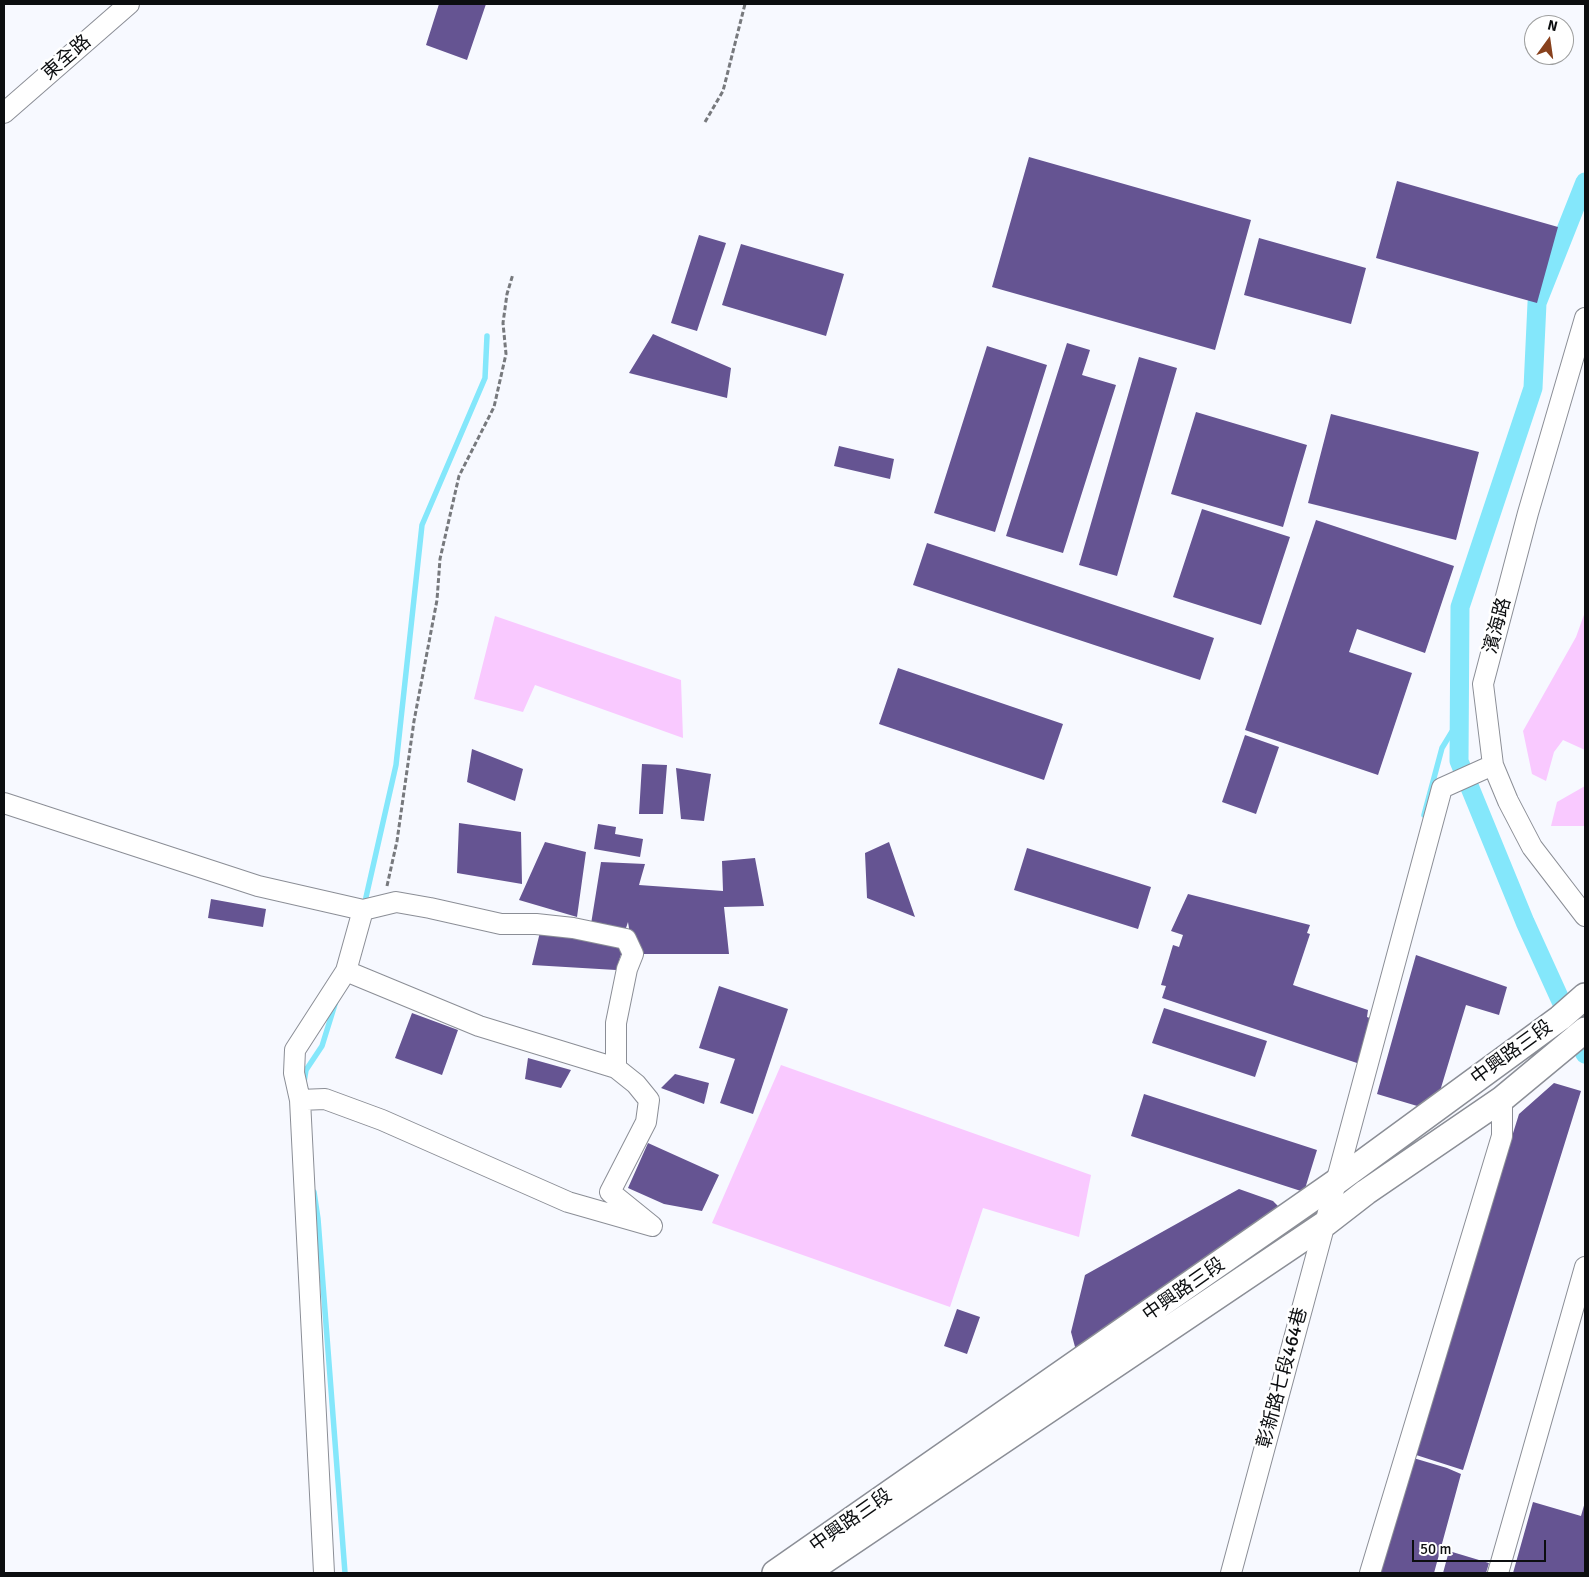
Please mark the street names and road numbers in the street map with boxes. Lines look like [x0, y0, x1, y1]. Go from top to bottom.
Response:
street label: 東全路 [38, 31, 96, 85]
street label: 濱海路 [1480, 596, 1516, 656]
street label: 中興路三段 [1467, 1016, 1557, 1090]
street label: 中興路三段 [1139, 1253, 1229, 1327]
street label: 彰新路七段464巷 [1253, 1305, 1313, 1451]
street label: 中興路三段 [806, 1484, 896, 1558]

